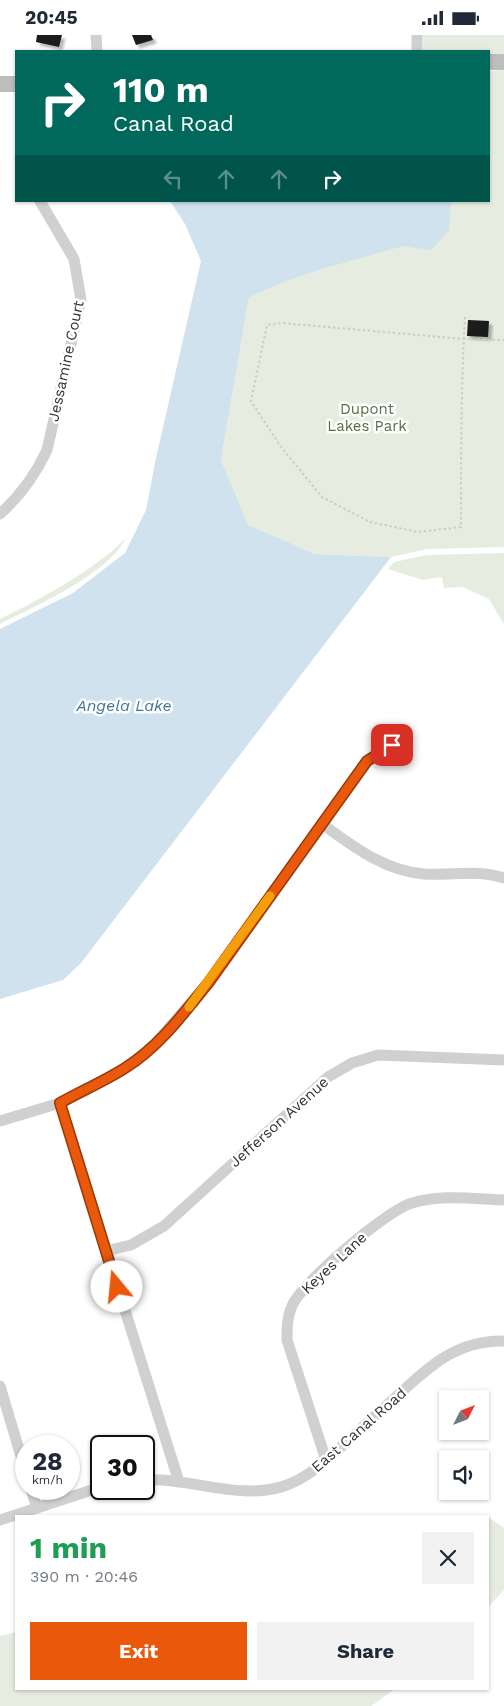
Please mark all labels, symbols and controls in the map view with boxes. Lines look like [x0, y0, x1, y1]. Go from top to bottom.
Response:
text: 20:45 [25, 6, 78, 29]
text: 110 m [113, 69, 209, 111]
icon: right [30, 70, 95, 135]
text: Canal Road [113, 111, 234, 136]
icon: left [159, 165, 187, 193]
icon: ahead [212, 165, 240, 193]
icon: ahead [265, 165, 293, 193]
icon: right [318, 165, 346, 193]
street label: Jessamine Court [44, 298, 88, 423]
park label: Dupont Lakes Park [327, 400, 407, 435]
water label: Angela Lake [75, 696, 172, 715]
pin [371, 724, 413, 766]
icon: arrive [378, 731, 406, 759]
street label: Jefferson Avenue [226, 1073, 332, 1171]
street label: Keyes Lane [298, 1228, 370, 1298]
position arrow [90, 1260, 142, 1312]
street label: East Canal Road [308, 1384, 410, 1476]
north arrow [439, 1390, 489, 1440]
map controls [439, 1390, 489, 1500]
speed limit sign: 30 [90, 1435, 155, 1500]
text: 28 [32, 1447, 63, 1476]
button: sound [439, 1450, 489, 1500]
text: km/h [32, 1473, 63, 1487]
text: 1 min [30, 1530, 107, 1565]
button: close [422, 1532, 474, 1584]
text: 390 m · 20:46 [30, 1567, 138, 1586]
button: Exit [30, 1622, 247, 1680]
button: Share [257, 1622, 474, 1680]

